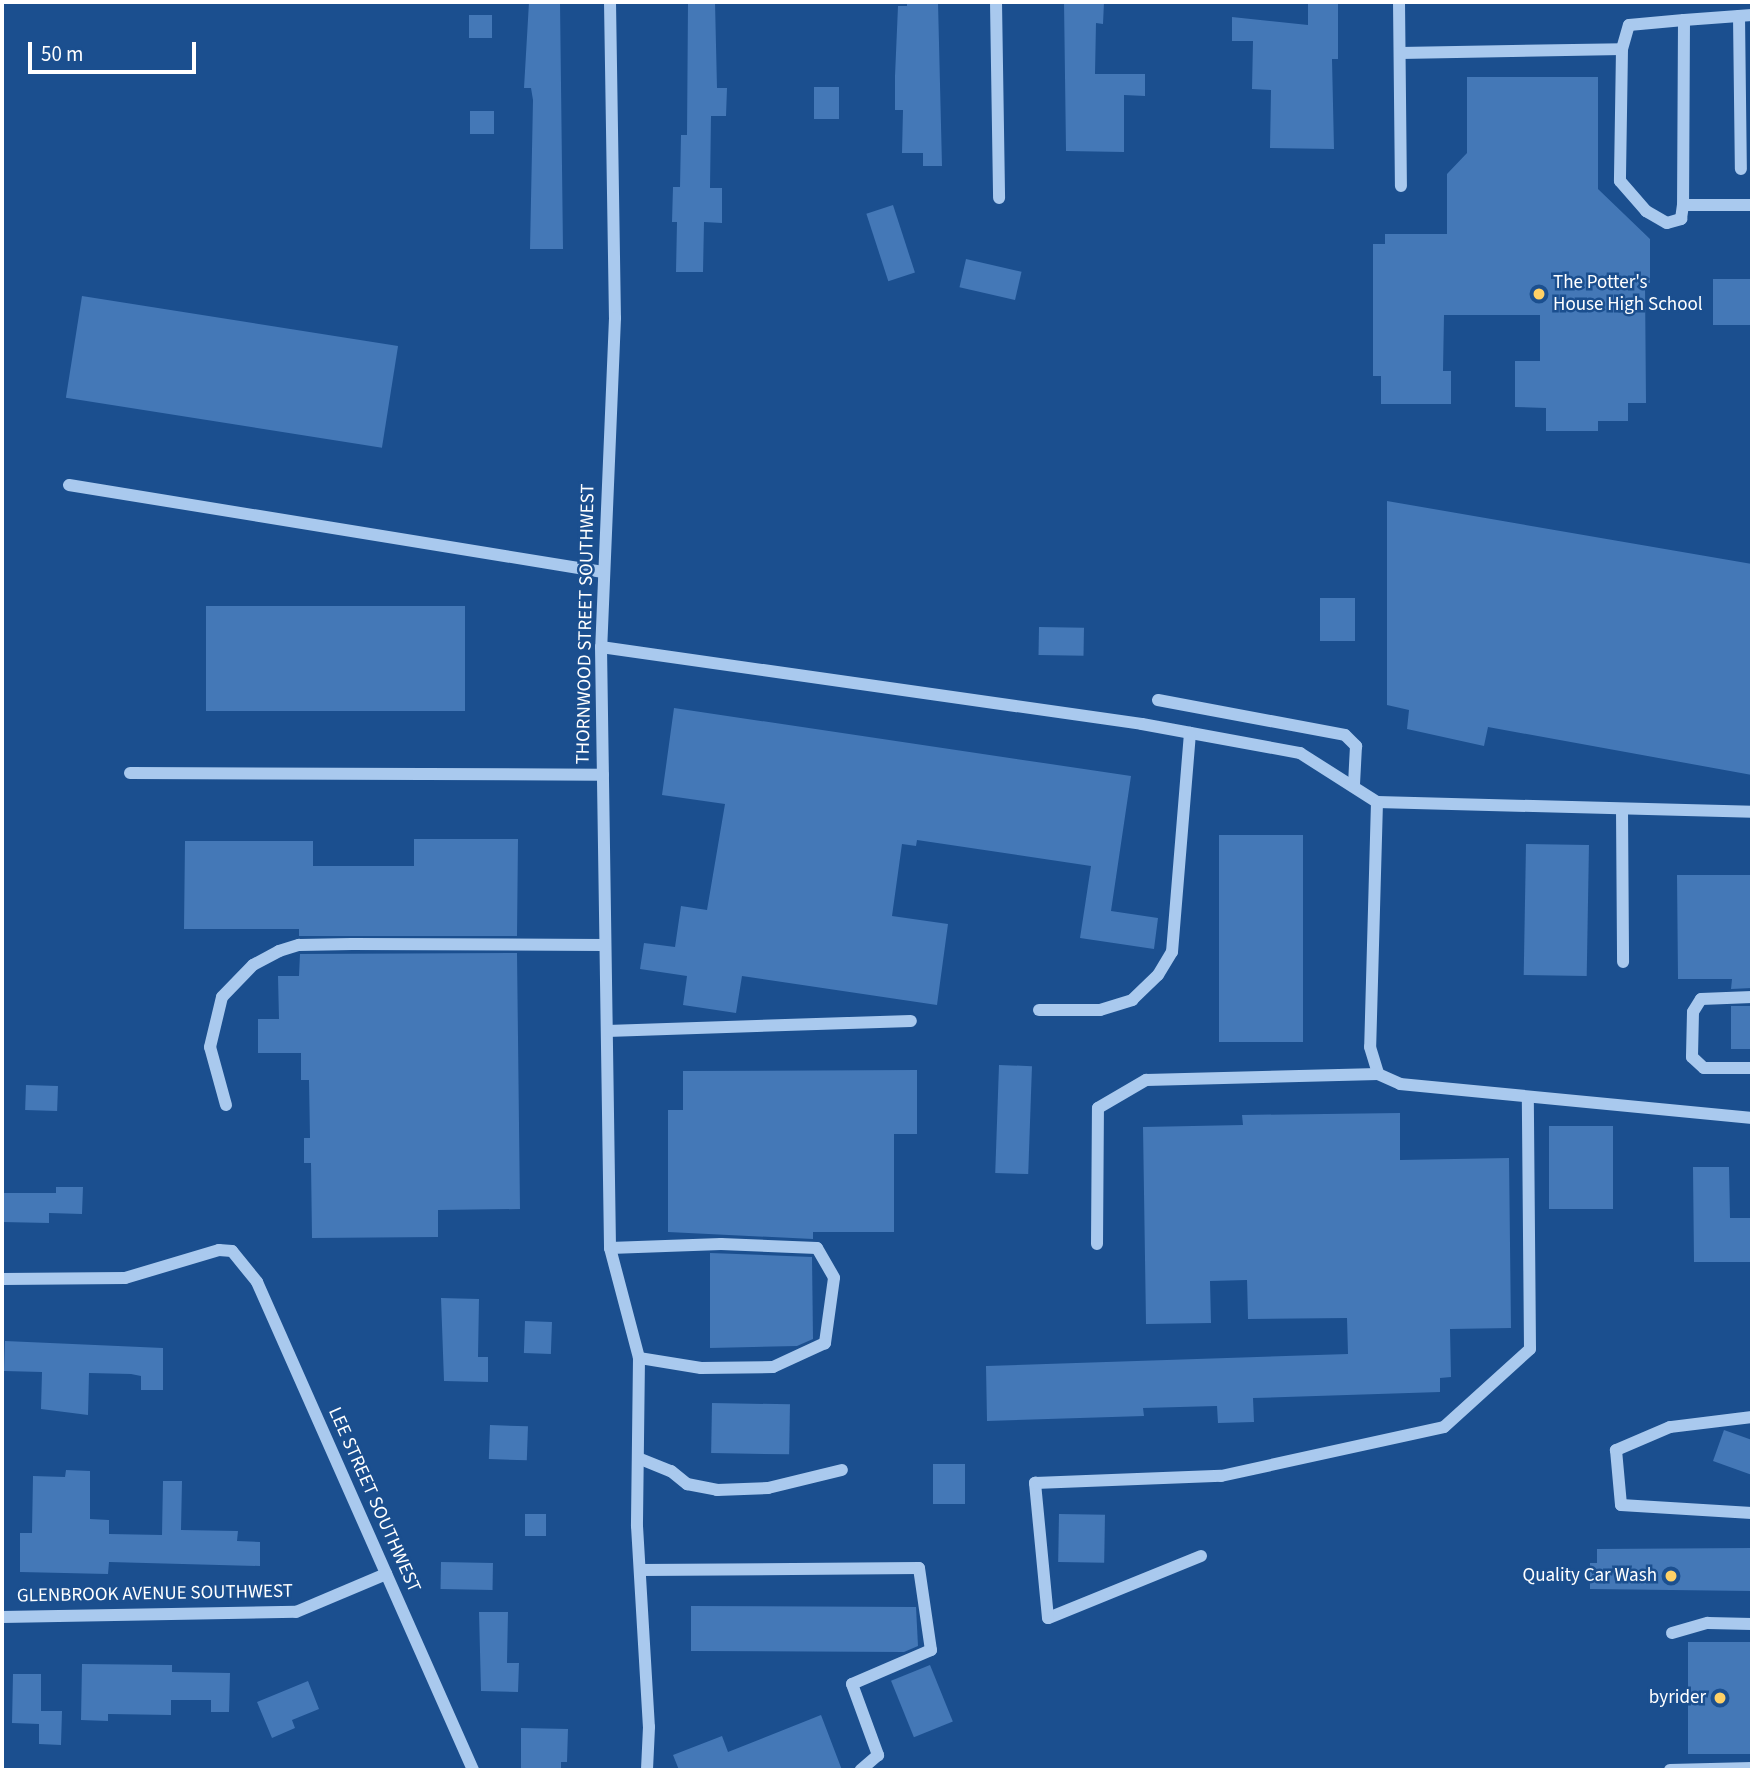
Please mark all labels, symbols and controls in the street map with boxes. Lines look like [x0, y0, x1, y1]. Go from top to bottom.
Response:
scale bar [32, 28, 200, 72]
text: 50 m [41, 39, 83, 69]
place label: The Potter's House High School [1553, 272, 1703, 316]
marker: The Potter's House High School [1531, 286, 1547, 302]
street label: THORNWOOD STREET SOUTHWEST [572, 483, 600, 765]
street label: LEE STREET SOUTHWEST [323, 1404, 425, 1596]
place label: Quality Car Wash [1523, 1565, 1657, 1587]
marker: Quality Car Wash [1663, 1568, 1679, 1584]
street label: GLENBROOK AVENUE SOUTHWEST [17, 1580, 293, 1608]
place label: byrider [1649, 1687, 1706, 1709]
marker: byrider [1712, 1690, 1728, 1706]

